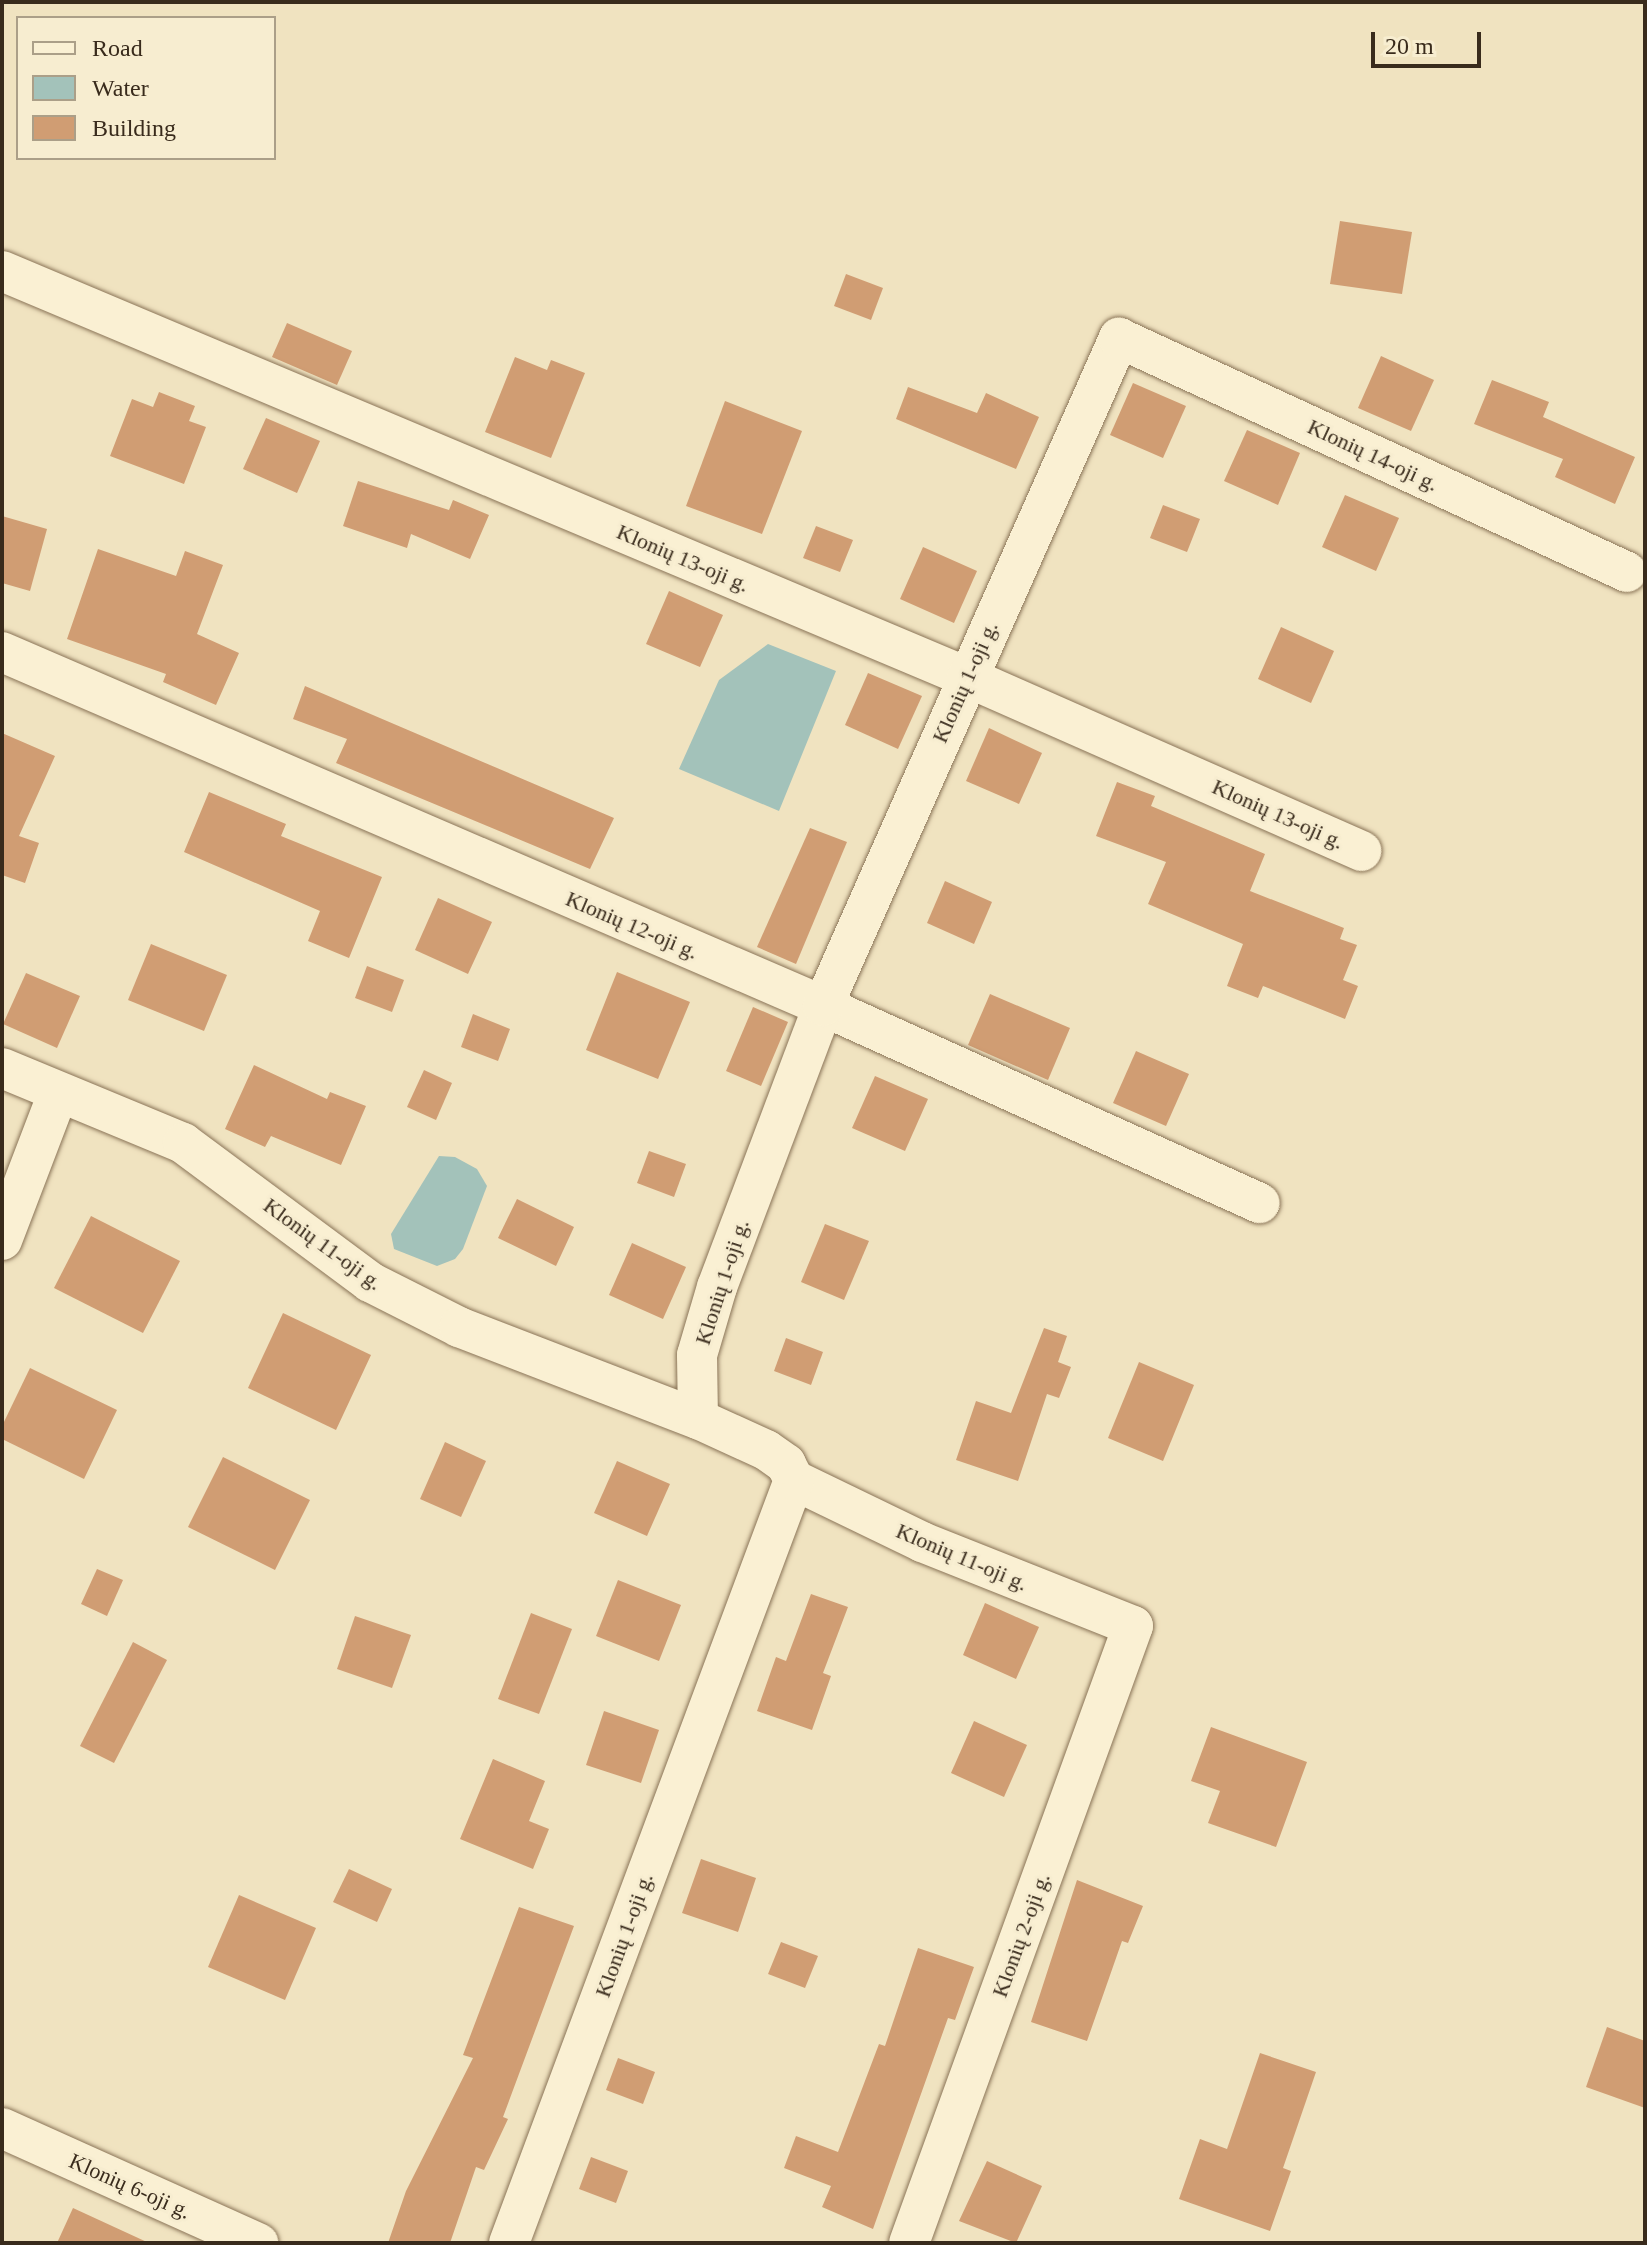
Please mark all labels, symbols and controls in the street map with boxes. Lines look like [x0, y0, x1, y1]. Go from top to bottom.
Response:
legend [16, 16, 276, 160]
scale bar [1375, 16, 1485, 66]
text: 20 m [1385, 33, 1434, 59]
text: Road [92, 35, 143, 61]
text: Water [92, 75, 149, 101]
text: Building [92, 115, 176, 141]
street label: Klonių 14-oji g. [1303, 413, 1443, 497]
street label: Klonių 13-oji g. [613, 518, 753, 598]
street label: Klonių 1-oji g. [926, 617, 1004, 747]
street label: Klonių 13-oji g. [1208, 773, 1348, 855]
street label: Klonių 12-oji g. [562, 885, 702, 965]
street label: Klonių 11-oji g. [258, 1192, 388, 1296]
street label: Klonių 1-oji g. [689, 1216, 755, 1348]
street label: Klonių 11-oji g. [892, 1517, 1032, 1597]
street label: Klonių 1-oji g. [589, 1869, 659, 2001]
street label: Klonių 2-oji g. [986, 1869, 1056, 2001]
street label: Klonių 6-oji g. [65, 2147, 195, 2225]

